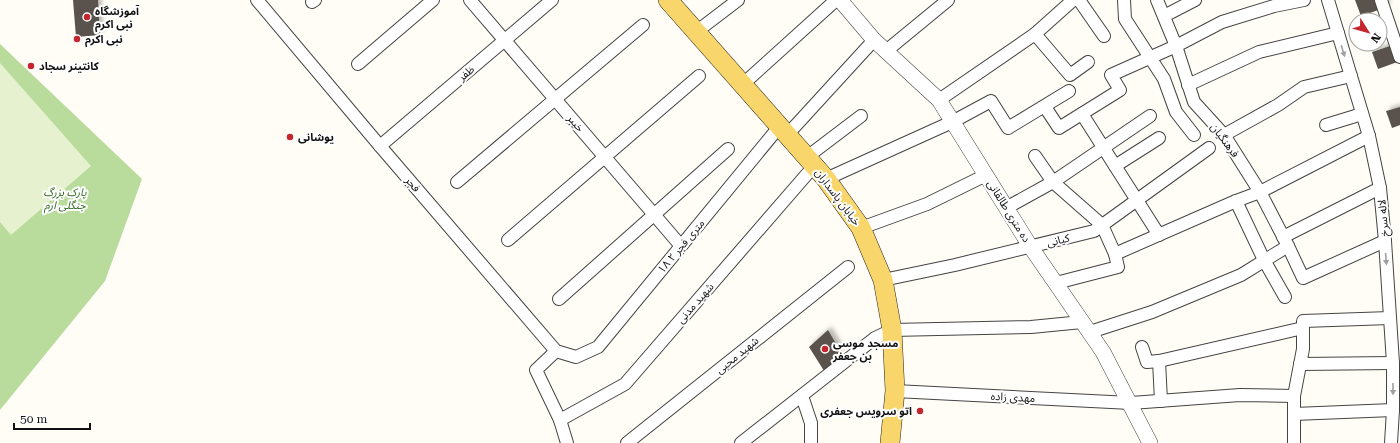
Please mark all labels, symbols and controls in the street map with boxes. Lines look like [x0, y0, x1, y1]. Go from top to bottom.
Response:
place label: آموزشگاه نبی اکرم [95, 5, 139, 33]
marker: آموزشگاه نبی اکرم [82, 12, 92, 22]
north arrow [1348, 12, 1388, 52]
text: N [1368, 30, 1383, 45]
place label: نبی اکرم [85, 33, 123, 48]
marker: نبی اکرم [72, 34, 82, 44]
one-way arrow [1340, 45, 1346, 57]
place label: کانتینر سجاد [39, 60, 100, 73]
marker: کانتینر سجاد [26, 61, 36, 71]
street label: ظفر [455, 63, 477, 85]
street label: خیبر [564, 111, 587, 135]
street label: فرهنگیان [1208, 121, 1242, 160]
place label: یوشانی [298, 131, 334, 144]
marker: یوشانی [285, 132, 295, 142]
street label: خیابان پاسداران [811, 166, 863, 229]
street label: فجر [402, 173, 423, 195]
street label: ده متری طالقانی [984, 178, 1033, 245]
park label: پارک بزرگ جنگلی ارم [43, 186, 87, 214]
street label: لاله سرخ [1375, 199, 1393, 237]
street label: ۱۸ متری فجر ۲ [655, 217, 708, 276]
street label: کیانی [1045, 231, 1071, 249]
one-way arrow [1383, 253, 1390, 265]
street label: شهید مدنی [674, 280, 717, 326]
street label: شهید محبی [713, 334, 762, 377]
place label: مسجد موسی بن جعفر [832, 337, 898, 363]
marker: مسجد موسی بن جعفر [820, 344, 830, 354]
one-way arrow [1390, 383, 1396, 396]
street label: مهدی زاده [990, 390, 1036, 405]
scale bar [14, 405, 90, 431]
place label: اتو سرویس جعفری [820, 405, 912, 418]
marker: اتو سرویس جعفری [915, 406, 925, 416]
text: 50 m [20, 412, 47, 426]

